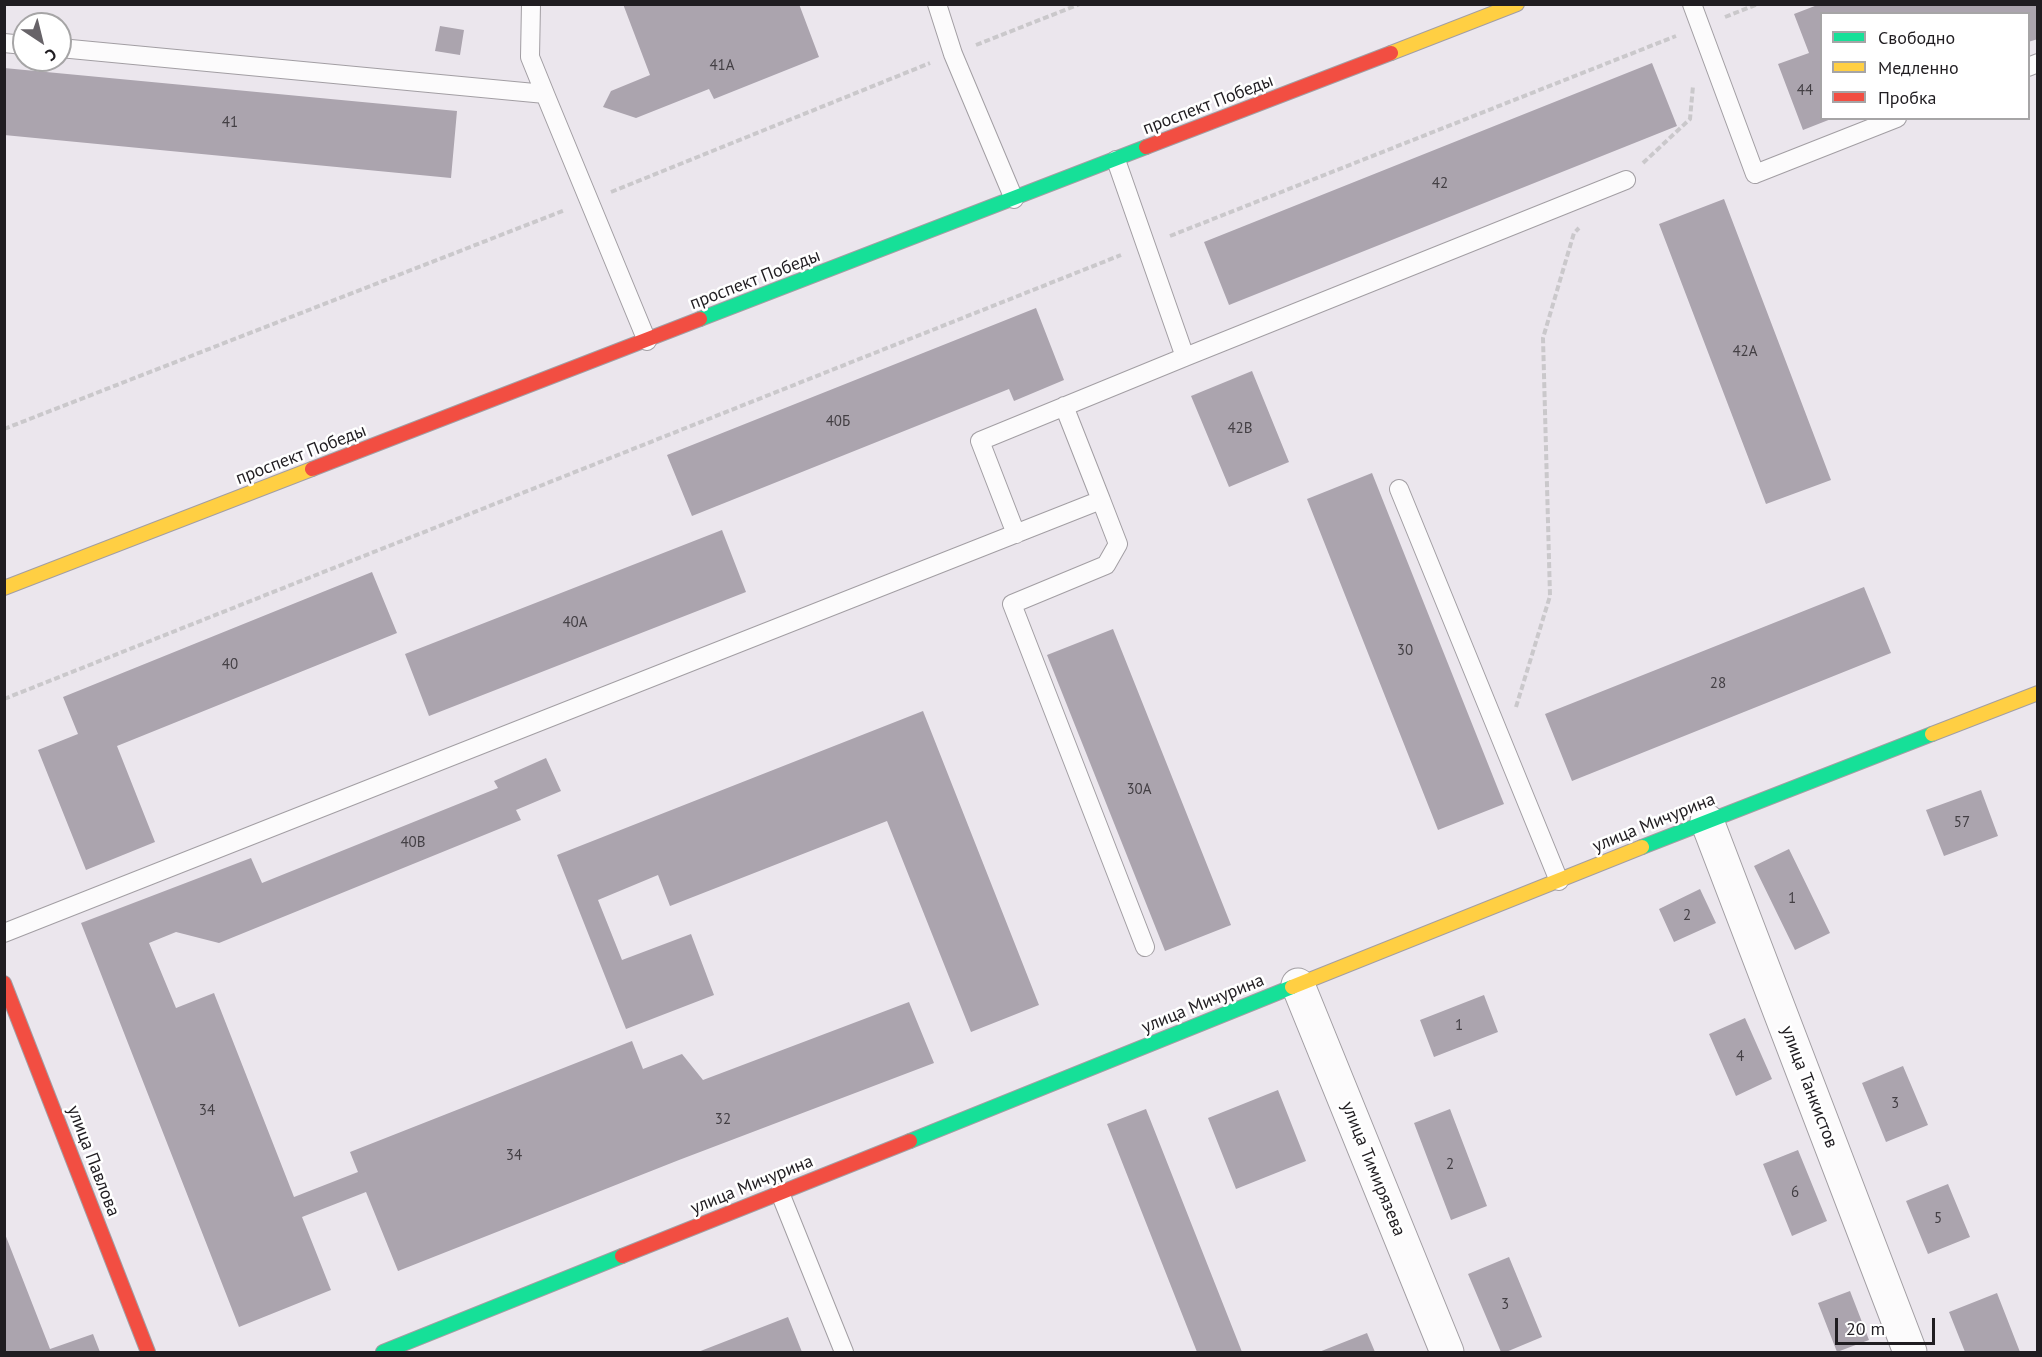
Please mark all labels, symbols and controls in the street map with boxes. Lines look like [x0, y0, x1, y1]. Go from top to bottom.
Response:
north arrow [12, 12, 72, 72]
legend [1820, 12, 2030, 120]
text: Свободно [1878, 26, 1955, 49]
text: С [42, 44, 61, 66]
text: Медленно [1878, 56, 1959, 79]
house number: 41А [709, 57, 735, 75]
street label: проспект Победы [1140, 70, 1276, 140]
house number: 44 [1797, 82, 1813, 100]
text: Пробка [1878, 86, 1936, 109]
house number: 41 [222, 114, 238, 132]
house number: 42 [1432, 175, 1448, 193]
street label: проспект Победы [687, 245, 823, 315]
house number: 42А [1732, 343, 1758, 361]
house number: 40Б [826, 413, 850, 431]
street label: проспект Победы [233, 420, 369, 490]
house number: 42В [1227, 420, 1253, 438]
house number: 40А [562, 614, 588, 632]
house number: 30 [1397, 642, 1413, 660]
house number: 40 [222, 656, 238, 674]
house number: 28 [1710, 675, 1726, 693]
house number: 30А [1126, 781, 1152, 799]
street label: улица Мичурина [1590, 789, 1718, 857]
house number: 57 [1954, 814, 1970, 832]
house number: 40В [400, 834, 426, 852]
house number: 1 [1788, 890, 1796, 908]
house number: 2 [1683, 907, 1691, 925]
street label: улица Мичурина [1139, 970, 1267, 1038]
house number: 1 [1455, 1017, 1463, 1035]
street label: улица Танкистов [1776, 1023, 1842, 1151]
house number: 4 [1736, 1048, 1744, 1066]
house number: 3 [1891, 1095, 1899, 1113]
street label: улица Тимирязева [1336, 1099, 1410, 1239]
house number: 34 [199, 1102, 215, 1120]
street label: улица Павлова [62, 1103, 124, 1219]
house number: 32 [715, 1111, 731, 1129]
house number: 34 [506, 1147, 522, 1165]
street label: улица Мичурина [688, 1151, 816, 1219]
house number: 2 [1446, 1156, 1454, 1174]
house number: 6 [1791, 1184, 1799, 1202]
house number: 5 [1934, 1210, 1942, 1228]
house number: 3 [1501, 1296, 1509, 1314]
scale bar [1838, 1306, 1938, 1344]
text: 20 m [1846, 1317, 1885, 1340]

